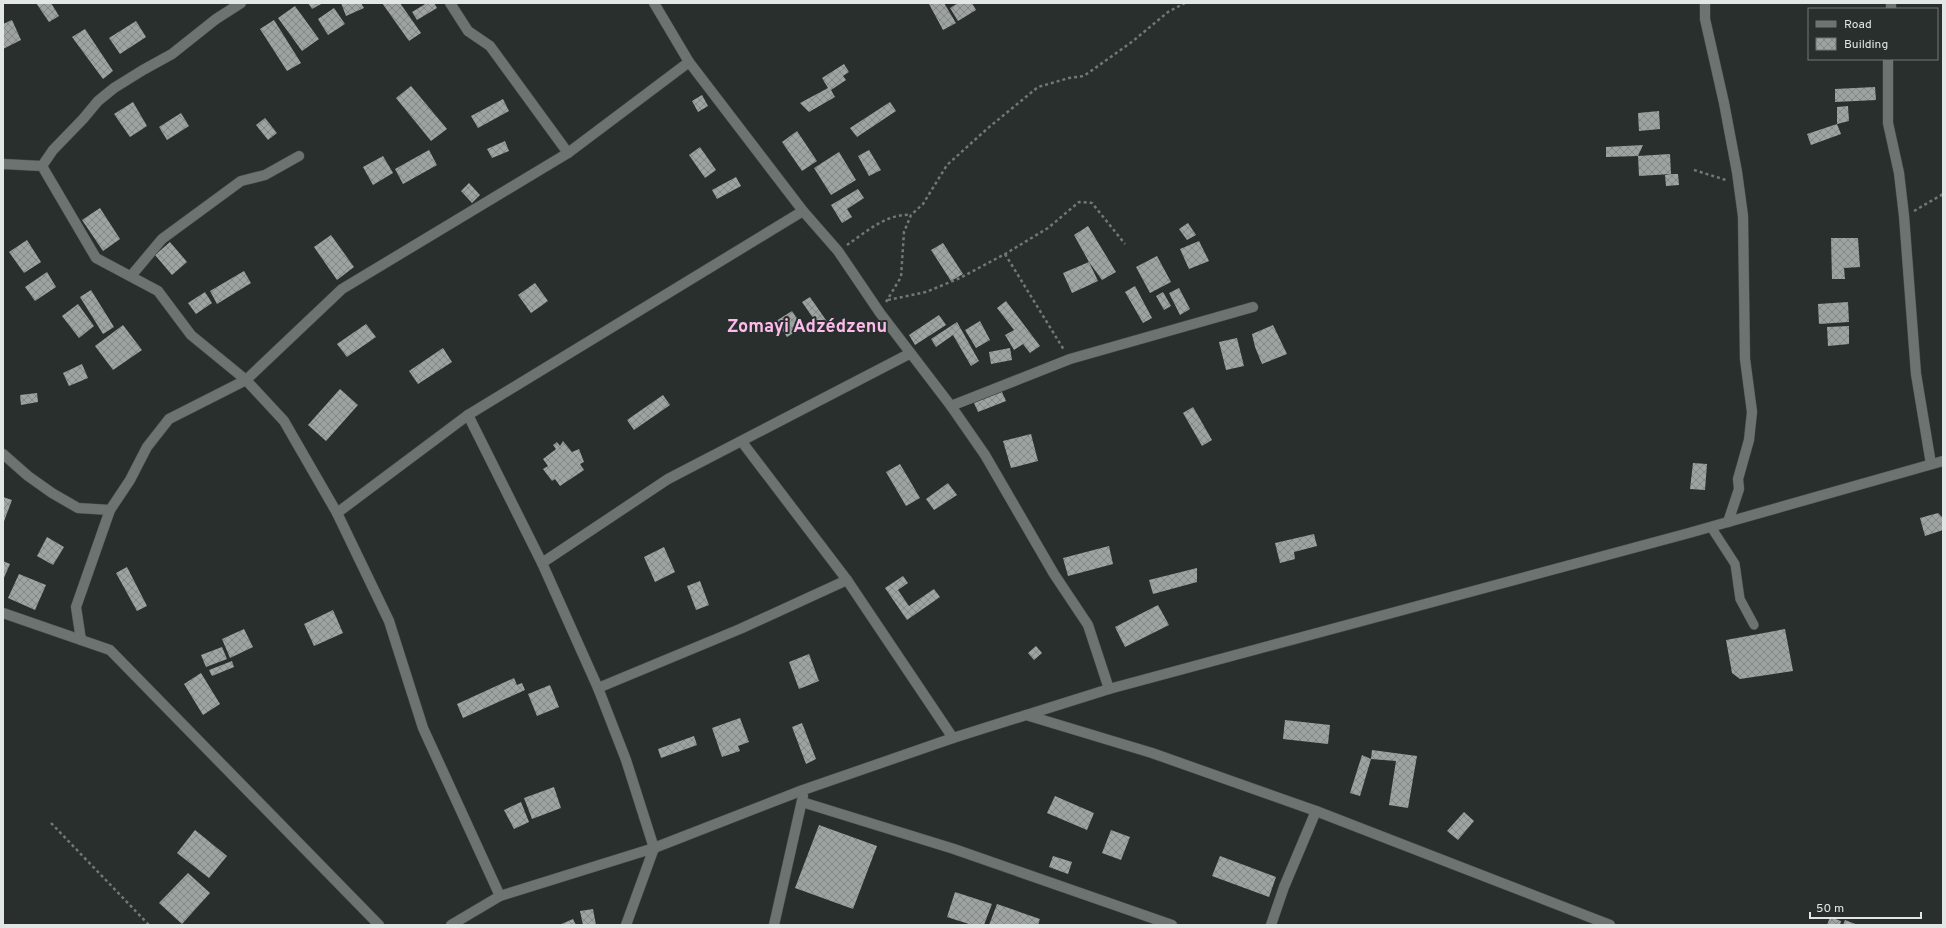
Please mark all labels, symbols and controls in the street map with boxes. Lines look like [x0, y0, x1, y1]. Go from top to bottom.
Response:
legend [1808, 8, 1938, 60]
text: Road [1844, 17, 1872, 33]
text: Building [1844, 37, 1888, 53]
district label: Zomayi Adzédzenu [727, 316, 887, 339]
scale bar [1810, 894, 1921, 920]
text: 50 m [1816, 901, 1844, 917]

